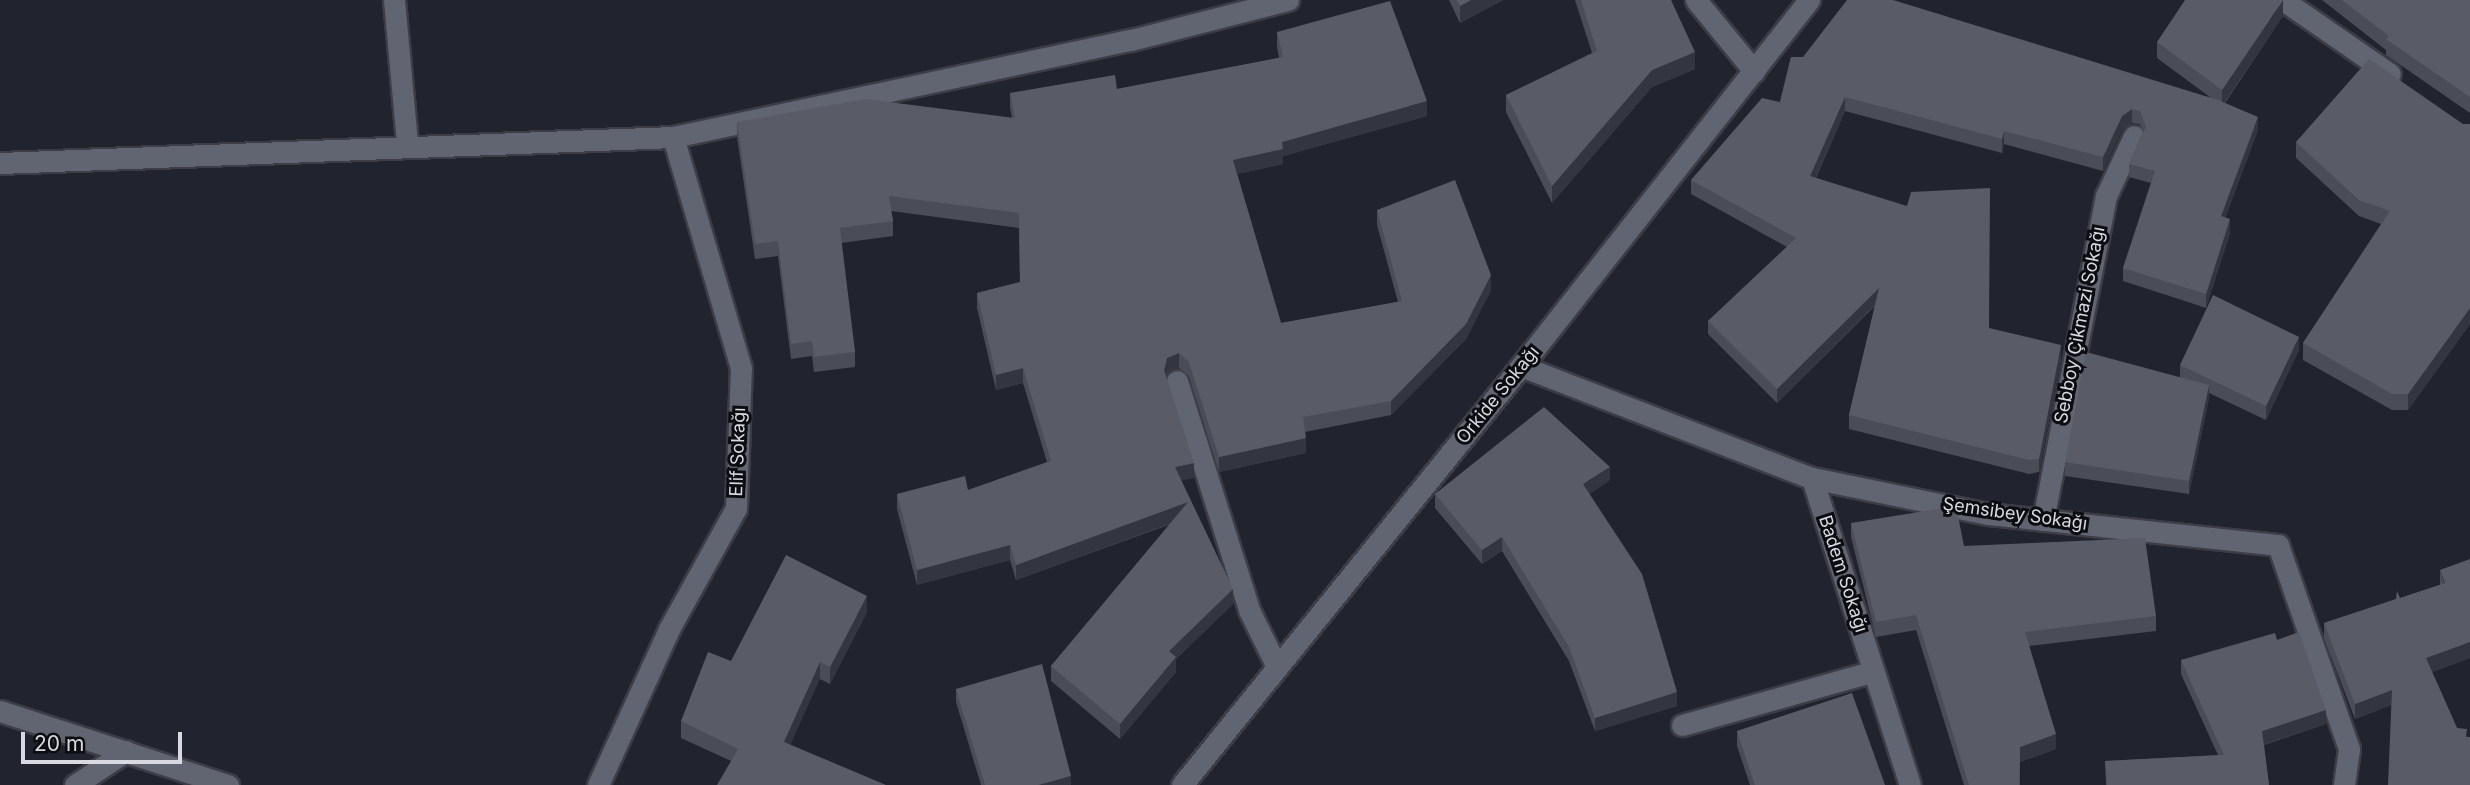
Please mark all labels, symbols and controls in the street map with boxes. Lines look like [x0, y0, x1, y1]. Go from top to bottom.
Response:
street label: Sebboy Çikmazi Sokağı [2050, 225, 2110, 425]
street label: Orkide Sokağı [1452, 342, 1544, 448]
street label: Elif Sokağı [726, 407, 750, 497]
street label: Şemsibey Sokağı [1941, 493, 2089, 535]
street label: Badem Sokağı [1814, 513, 1872, 635]
scale bar [24, 718, 186, 762]
text: 20 m [34, 731, 84, 756]

